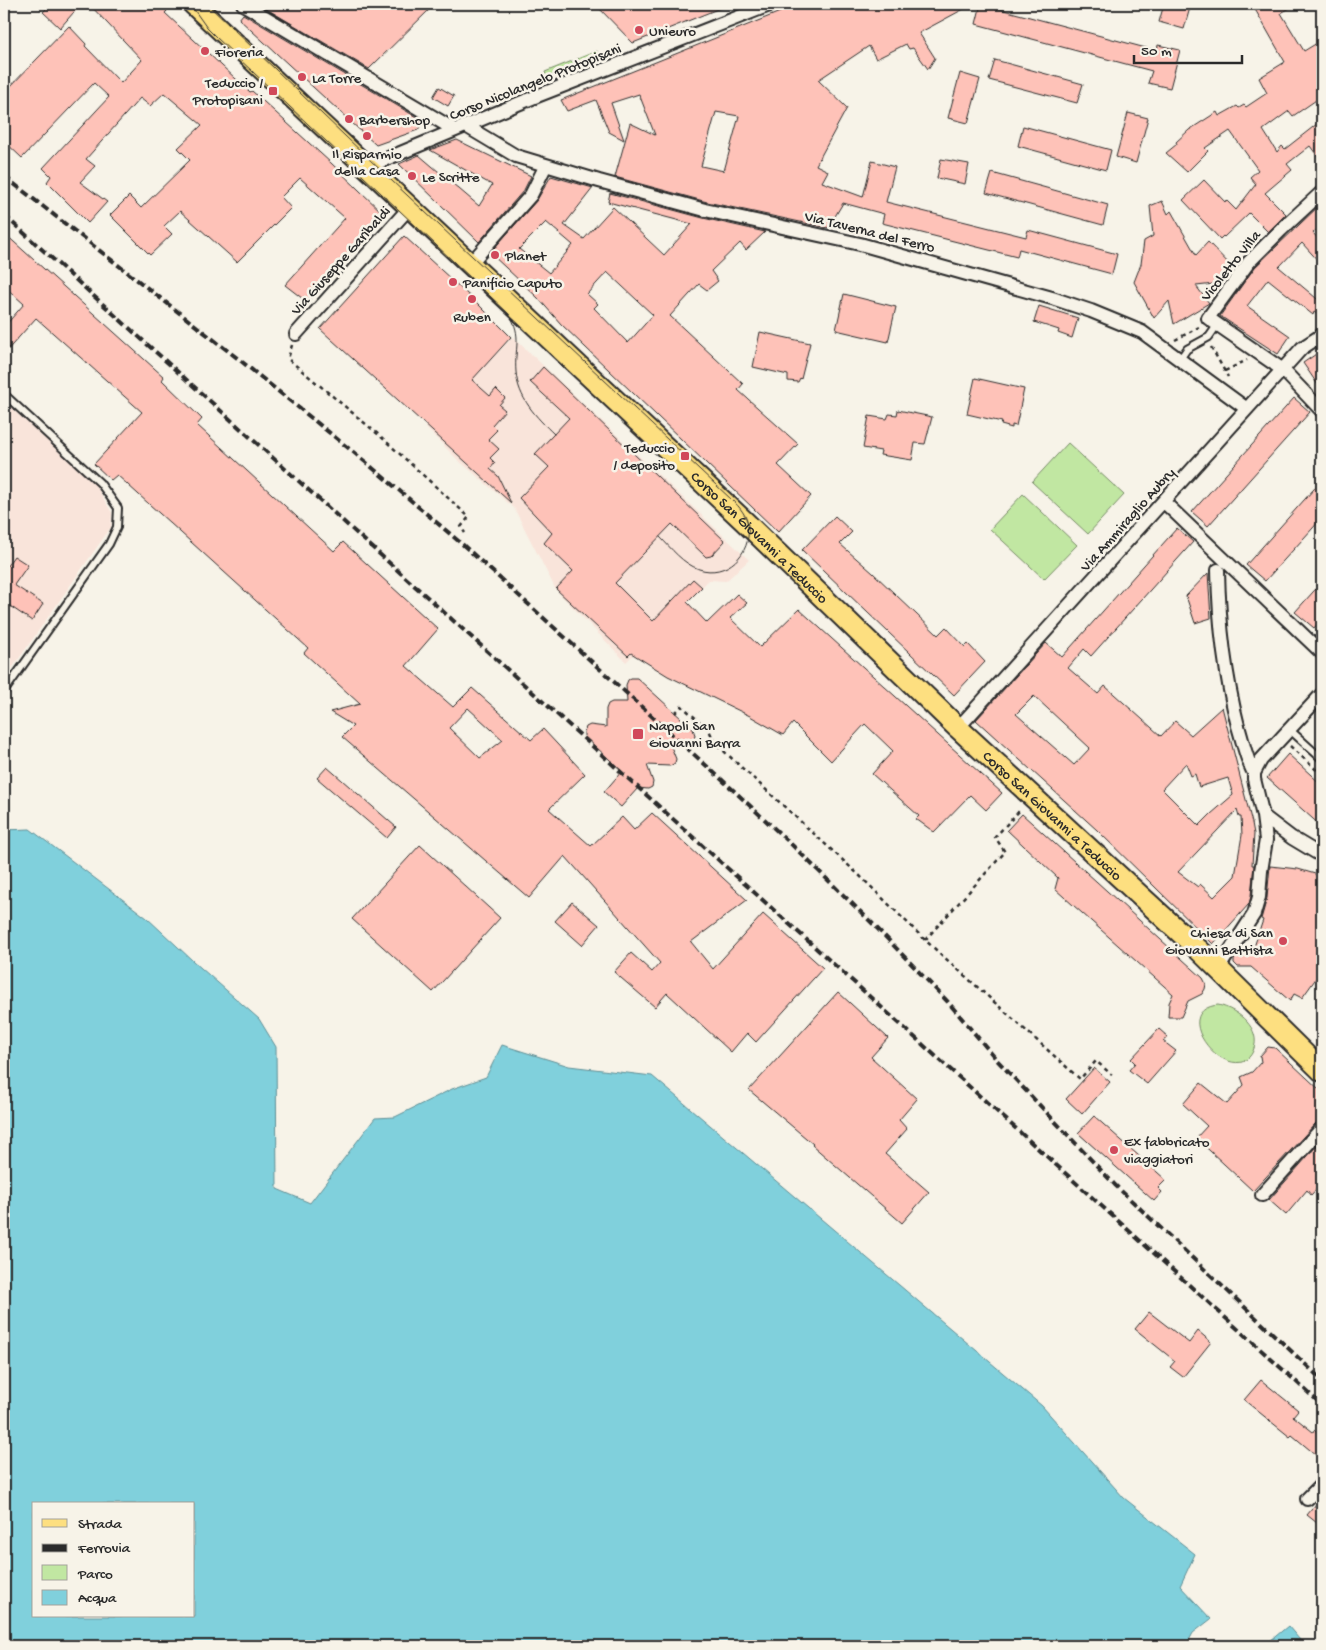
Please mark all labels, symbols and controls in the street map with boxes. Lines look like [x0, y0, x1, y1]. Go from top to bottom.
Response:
place label: Unieuro [649, 23, 696, 41]
marker: Unieuro [633, 24, 645, 36]
scale bar [1134, 32, 1241, 64]
street label: Corso Nicolangelo Protopisani [447, 40, 624, 126]
text: 50 m [1141, 43, 1172, 61]
place label: Fioreria [214, 44, 264, 62]
marker: Fioreria [199, 45, 211, 57]
place label: La Torre [312, 70, 362, 88]
marker: La Torre [296, 71, 308, 83]
place label: Teduccio / Protopisani [192, 75, 263, 110]
marker: Teduccio / Protopisani [267, 85, 279, 97]
place label: Barbershop [358, 112, 431, 130]
marker: Barbershop [343, 113, 355, 125]
marker: Il Risparmio della Casa [361, 130, 373, 142]
place label: Il Risparmio della Casa [332, 146, 402, 181]
place label: Le Scritte [422, 169, 480, 187]
marker: Le Scritte [406, 170, 418, 182]
street label: Via Giuseppe Garibaldi [287, 203, 395, 320]
street label: Via Taverna del Ferro [802, 208, 937, 258]
street label: Vicoletto Villa [1197, 227, 1266, 306]
place label: Planet [504, 248, 548, 266]
marker: Planet [489, 249, 501, 261]
place label: Panificio Caputo [462, 275, 563, 293]
marker: Panificio Caputo [447, 276, 459, 288]
marker: Ruben [466, 293, 478, 305]
place label: Ruben [453, 309, 491, 327]
place label: Teduccio / deposito [613, 440, 675, 475]
marker: Teduccio / deposito [679, 450, 691, 462]
street label: Via Ammiraglio Aubry [1076, 464, 1180, 577]
street label: Corso San Giovanni a Teduccio [686, 469, 831, 608]
place label: Napoli San Giovanni Barra [649, 718, 741, 753]
marker: Napoli San Giovanni Barra [631, 727, 645, 741]
street label: Corso San Giovanni a Teduccio [978, 748, 1125, 885]
place label: Chiesa di San Giovanni Battista [1165, 925, 1274, 960]
marker: Chiesa di San Giovanni Battista [1277, 935, 1289, 947]
place label: Ex fabbricato viaggiatori [1124, 1134, 1210, 1169]
marker: Ex fabbricato viaggiatori [1108, 1144, 1120, 1156]
legend [32, 1502, 195, 1618]
text: Strada [78, 1516, 123, 1534]
text: Ferrovia [77, 1540, 131, 1558]
text: Parco [77, 1566, 113, 1584]
text: Acqua [78, 1590, 117, 1608]

